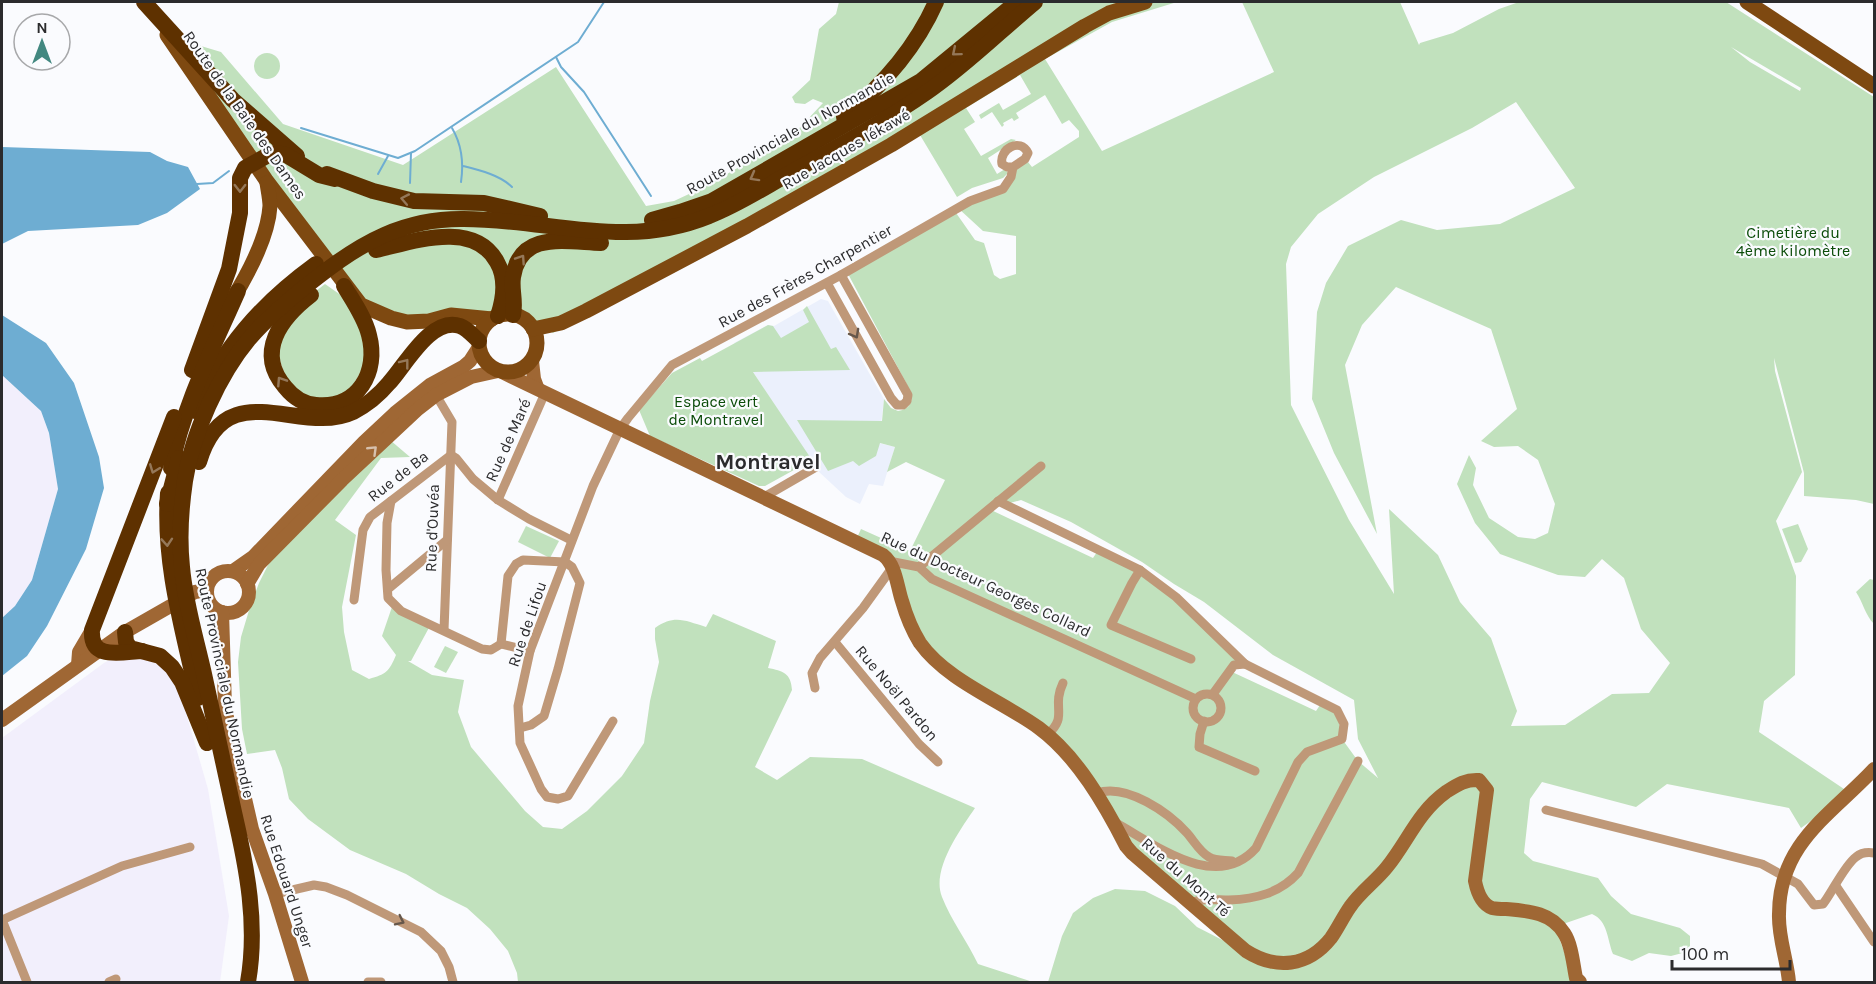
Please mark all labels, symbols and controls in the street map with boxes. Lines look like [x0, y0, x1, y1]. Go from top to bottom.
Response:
north arrow [12, 12, 72, 72]
text: N [36, 18, 48, 37]
street label: Route de la Baie des Dames [180, 27, 310, 203]
one-way arrow [952, 45, 963, 56]
street label: Route Provinciale du Normandie [683, 68, 897, 198]
street label: Rue Jacques Iékawé [779, 105, 913, 193]
one-way arrow [750, 169, 761, 181]
one-way arrow [234, 184, 246, 193]
one-way arrow [400, 193, 410, 206]
street label: Rue des Frères Charpentier [715, 220, 896, 332]
park label: Cimetière du 4ème kilomètre [1736, 223, 1850, 260]
one-way arrow [513, 254, 524, 265]
one-way arrow [848, 328, 859, 338]
one-way arrow [398, 359, 409, 370]
one-way arrow [277, 376, 288, 387]
park label: Espace vert de Montravel [669, 392, 763, 429]
street label: Rue de Maré [481, 395, 535, 485]
street label: Rue de Ba [364, 446, 432, 506]
one-way arrow [367, 446, 377, 457]
district label: Montravel [715, 449, 821, 475]
one-way arrow [149, 463, 161, 474]
street label: Rue d'Ouvéa [421, 484, 443, 572]
street label: Rue du Docteur Georges Collard [878, 527, 1094, 641]
one-way arrow [160, 537, 173, 546]
street label: Route Provinciale du Normandie [191, 566, 259, 800]
street label: Rue de Lifou [504, 579, 550, 669]
street label: Rue Noël Pardon [851, 641, 943, 745]
street label: Rue Edouard Unger [256, 812, 318, 950]
street label: Rue du Mont Té [1138, 833, 1234, 921]
one-way arrow [393, 914, 404, 926]
scale bar [1672, 933, 1790, 971]
text: 100 m [1681, 943, 1729, 965]

